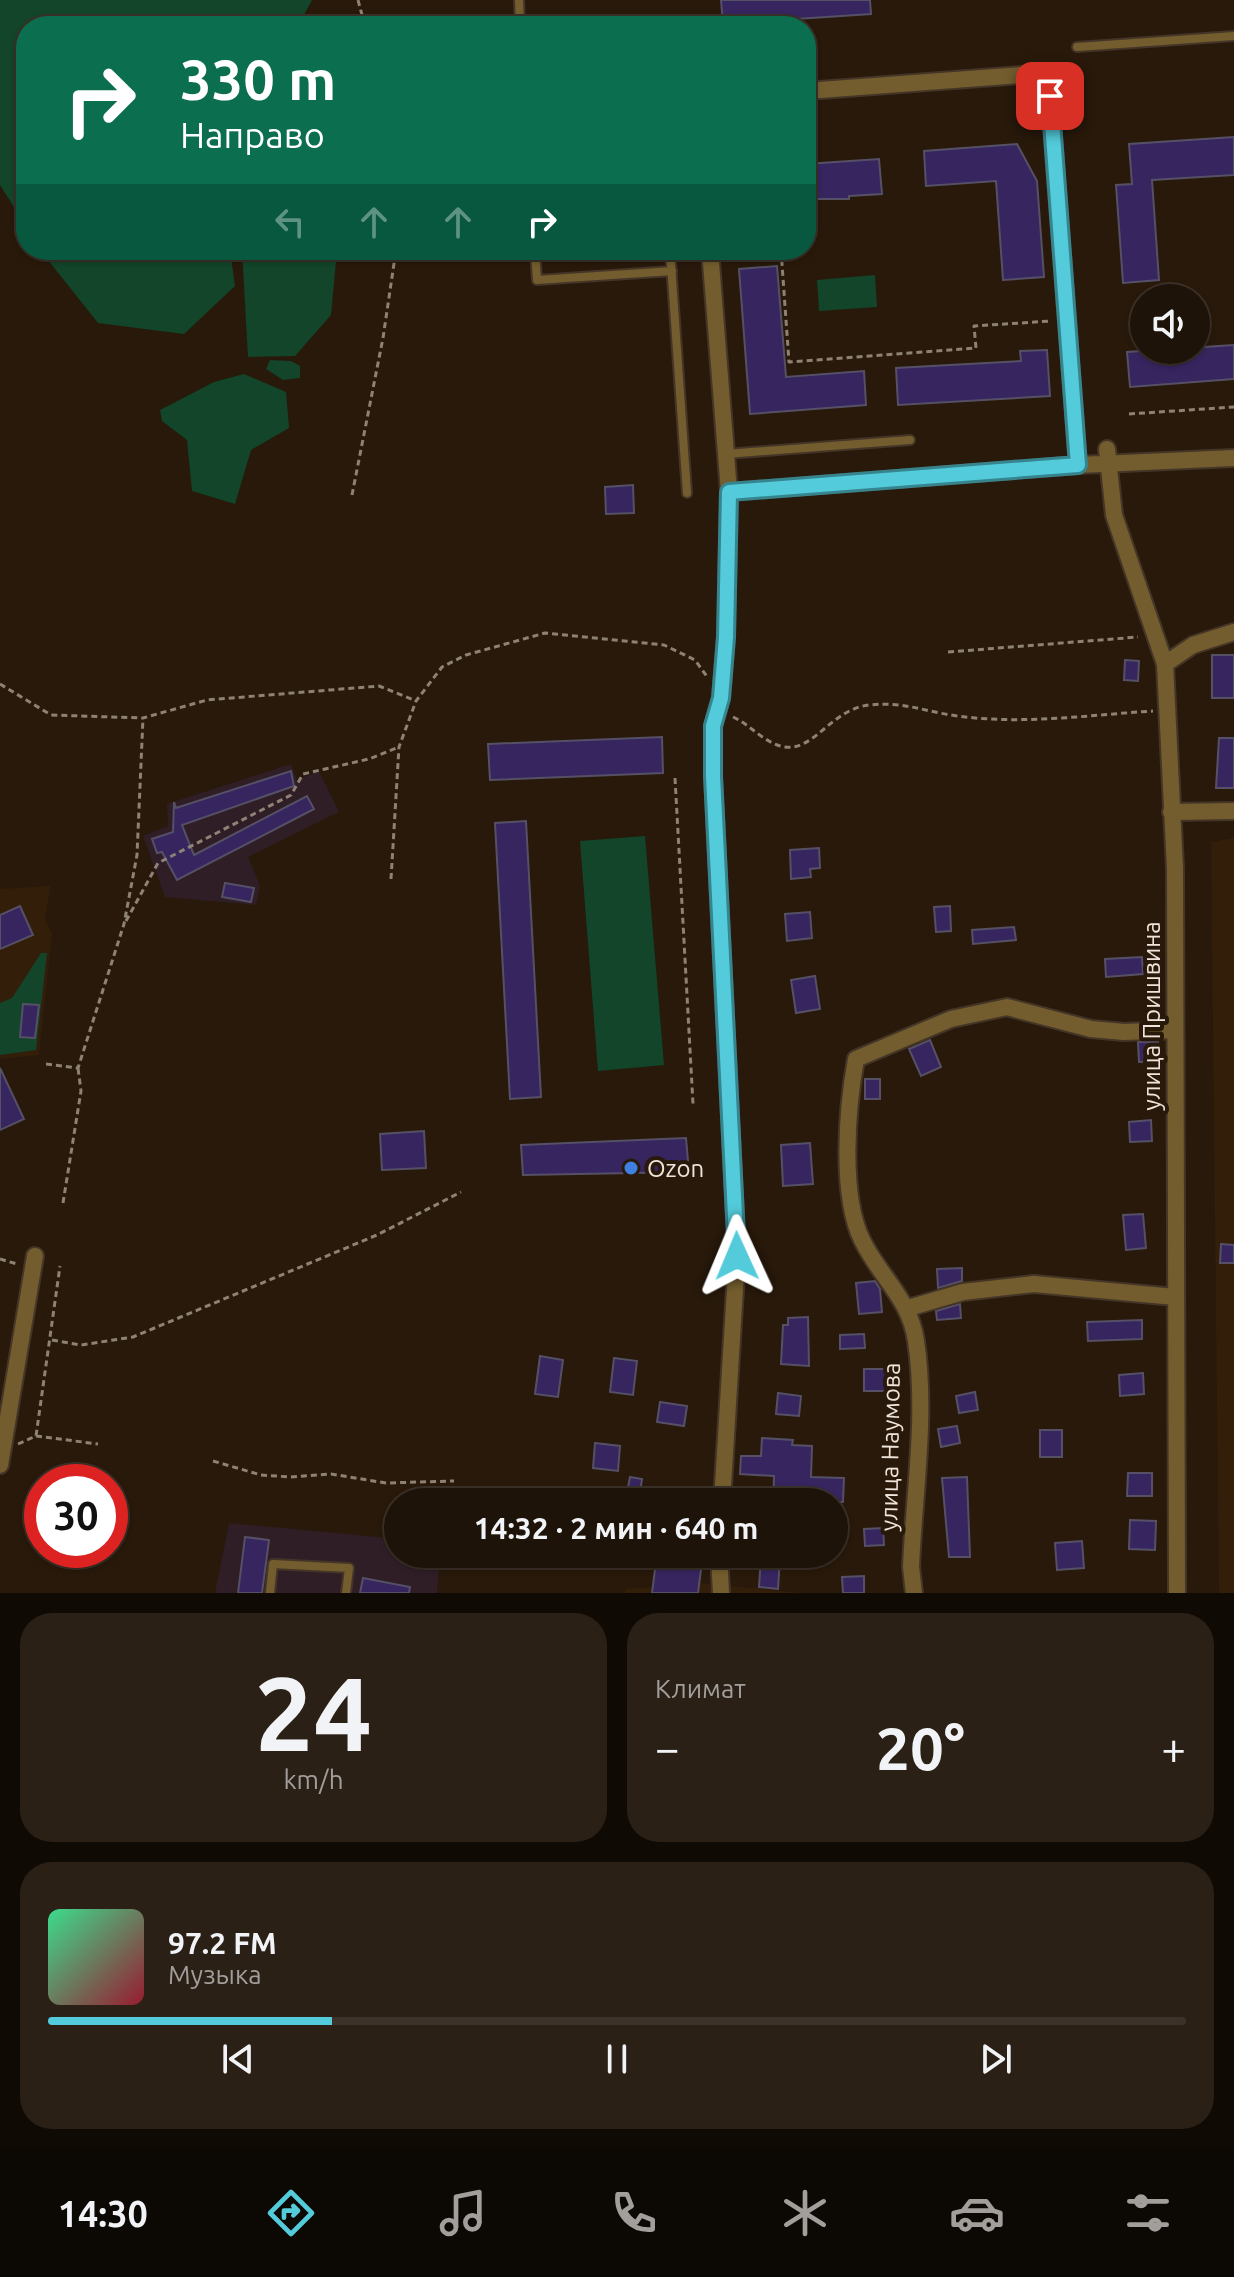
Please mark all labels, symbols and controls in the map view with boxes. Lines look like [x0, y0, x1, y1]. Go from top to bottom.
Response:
icon: right [48, 48, 152, 152]
text: 330 m [180, 48, 336, 111]
pin [1016, 62, 1084, 130]
icon: arrive [1028, 74, 1072, 118]
text: Направо [180, 114, 325, 155]
icon: left [268, 200, 312, 244]
icon: ahead [352, 200, 396, 244]
icon: ahead [436, 200, 480, 244]
icon: right [520, 200, 564, 244]
map controls [1130, 284, 1210, 364]
button: sound [1130, 284, 1210, 364]
street label: улица Пришвина [1138, 921, 1165, 1111]
place label: Ozon [647, 1155, 704, 1182]
marker: Ozon [622, 1159, 640, 1177]
position arrow [695, 1214, 779, 1298]
street label: улица Наумова [875, 1362, 905, 1532]
speed limit sign: 30 [24, 1464, 128, 1568]
text: 14:32 · 2 мин · 640 m [474, 1511, 758, 1545]
text: 24 [255, 1654, 372, 1771]
text: Климат [655, 1674, 746, 1703]
text: 20° [876, 1714, 965, 1781]
text: − [655, 1723, 680, 1772]
text: + [1161, 1723, 1186, 1772]
text: km/h [283, 1765, 344, 1794]
text: 97.2 FM [168, 1926, 277, 1960]
text: Музыка [168, 1960, 262, 1989]
icon: previous [216, 2037, 260, 2081]
icon: pause [595, 2037, 639, 2081]
icon: next [974, 2037, 1018, 2081]
icon: directions [263, 2185, 319, 2241]
icon: music [435, 2185, 491, 2241]
icon: phone [606, 2185, 662, 2241]
icon: climate [777, 2185, 833, 2241]
icon: car [949, 2185, 1005, 2241]
icon: filters [1120, 2185, 1176, 2241]
text: 14:30 [58, 2193, 148, 2234]

